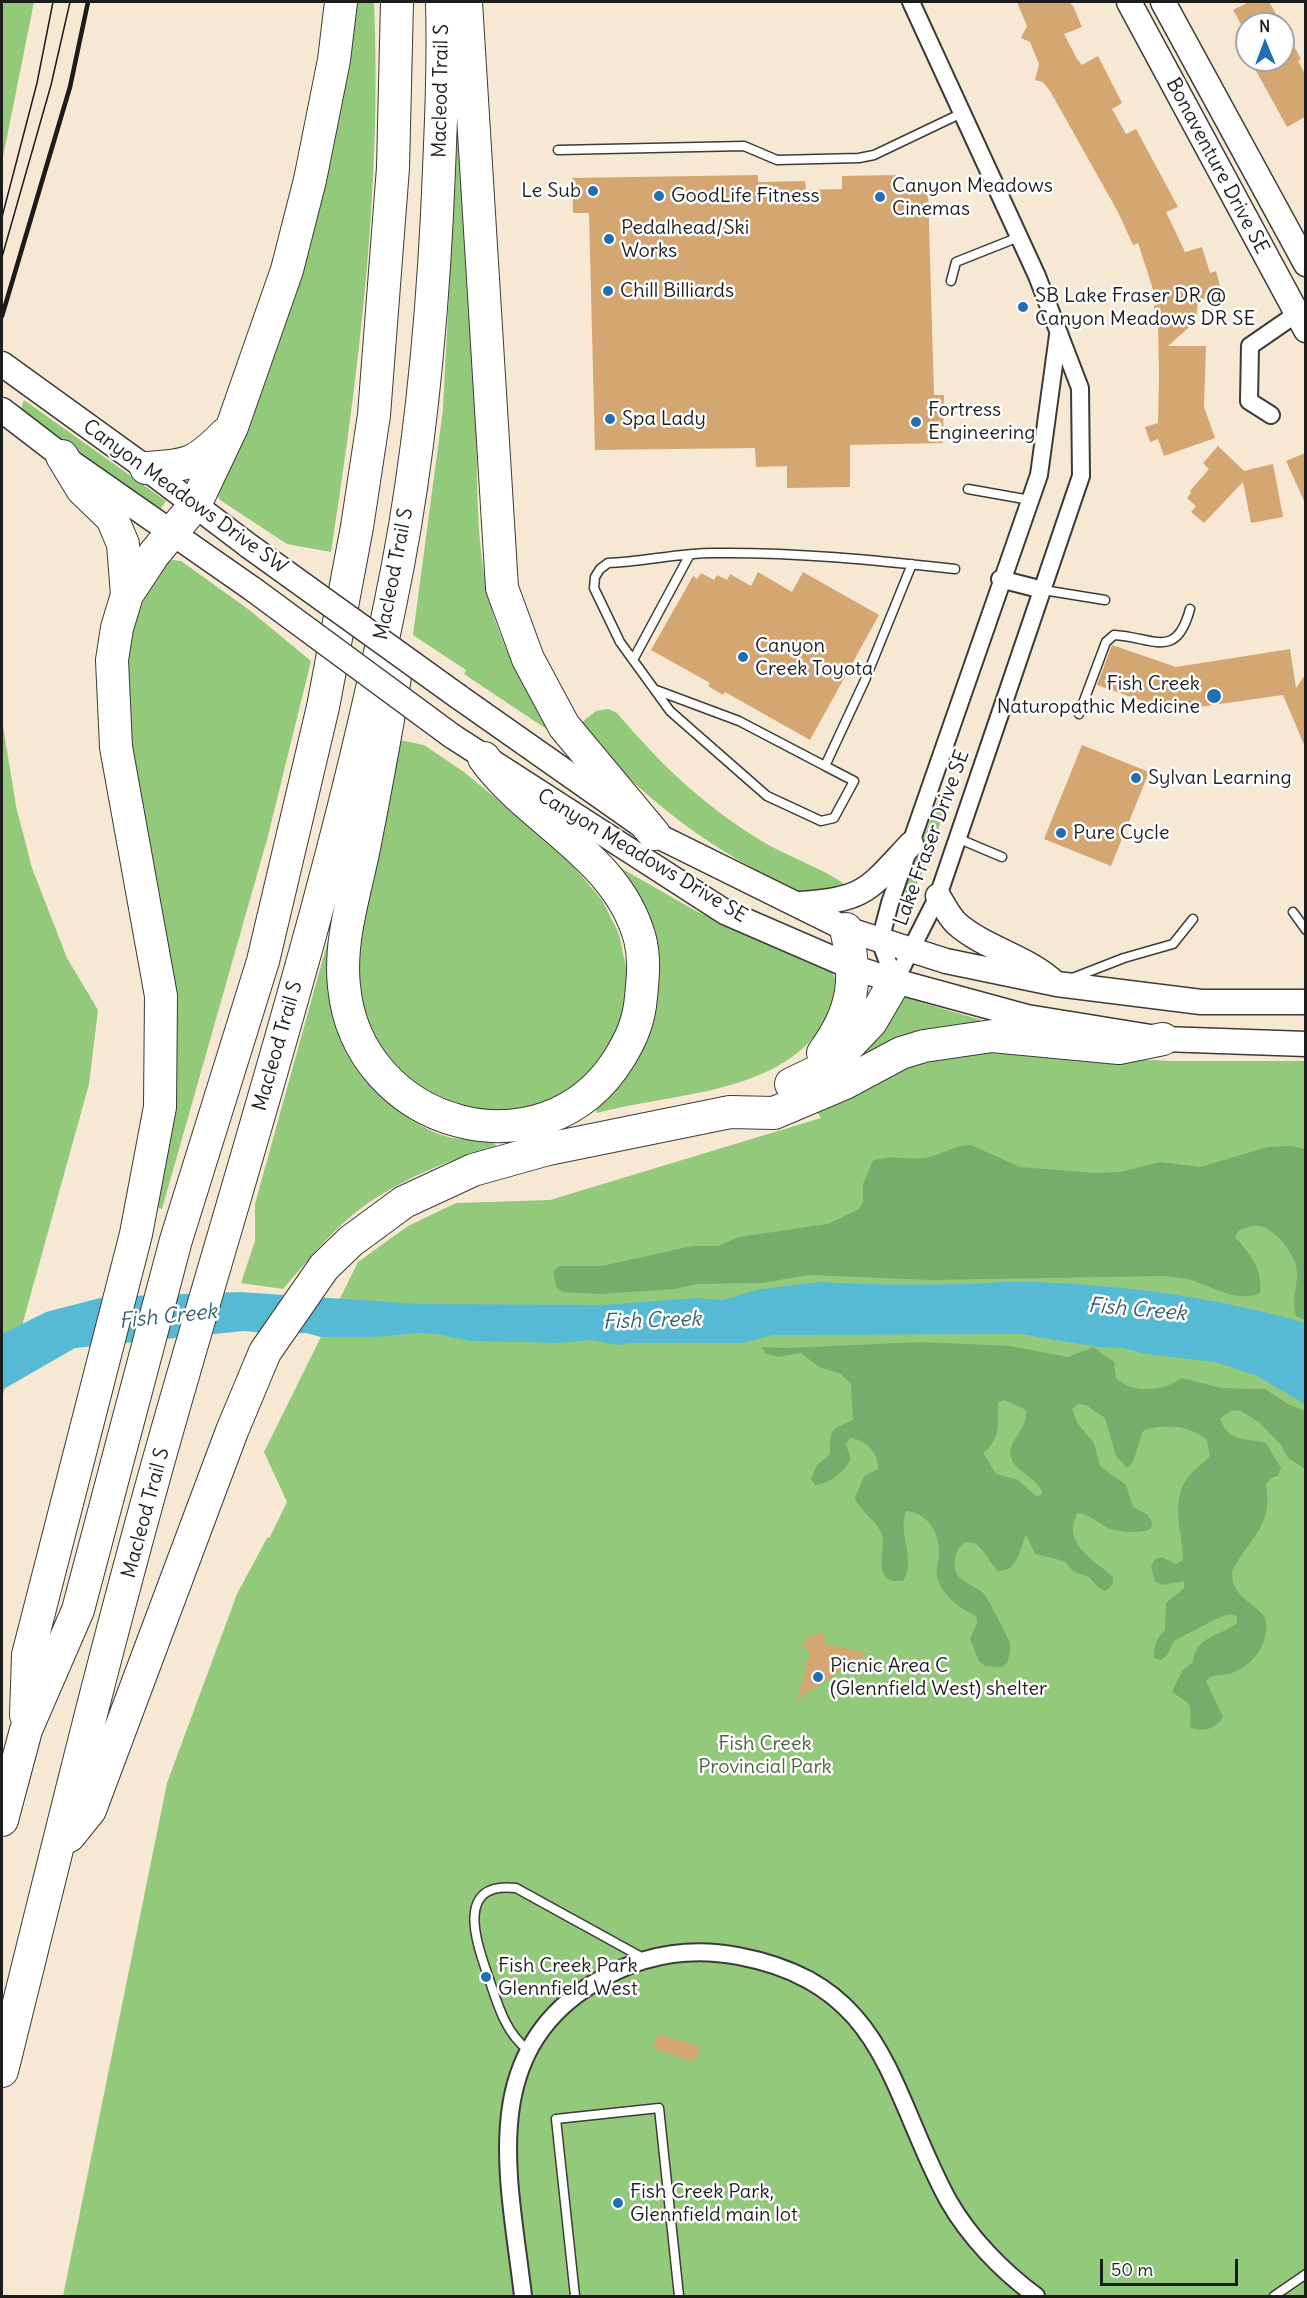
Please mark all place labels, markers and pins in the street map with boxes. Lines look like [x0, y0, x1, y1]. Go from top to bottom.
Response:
place label: Canyon Meadows Cinemas [892, 174, 1053, 221]
place label: Le Sub [521, 179, 581, 203]
marker: Le Sub [586, 184, 600, 198]
place label: GoodLife Fitness [671, 184, 820, 208]
marker: GoodLife Fitness [652, 189, 666, 203]
marker: Canyon Meadows Cinemas [873, 190, 887, 204]
place label: Pedalhead/Ski Works [621, 216, 749, 263]
marker: Pedalhead/Ski Works [602, 232, 616, 246]
place label: Chill Billiards [620, 279, 734, 303]
marker: Chill Billiards [601, 284, 615, 298]
place label: SB Lake Fraser DR @ Canyon Meadows DR SE [1035, 284, 1255, 331]
marker: SB Lake Fraser DR @ Canyon Meadows DR SE [1016, 300, 1030, 314]
place label: Fortress Engineering [928, 398, 1035, 445]
place label: Spa Lady [622, 407, 706, 431]
marker: Spa Lady [603, 412, 617, 426]
marker: Fortress Engineering [909, 415, 923, 429]
place label: Canyon Creek Toyota [755, 634, 873, 681]
marker: Canyon Creek Toyota [736, 650, 750, 664]
place label: Fish Creek Naturopathic Medicine [997, 672, 1200, 719]
marker: Fish Creek Naturopathic Medicine [1205, 687, 1223, 705]
place label: Sylvan Learning [1148, 766, 1292, 790]
marker: Sylvan Learning [1129, 771, 1143, 785]
place label: Pure Cycle [1073, 821, 1169, 845]
marker: Pure Cycle [1054, 826, 1068, 840]
place label: Picnic Area C (Glennfield West) shelter [830, 1654, 1047, 1701]
marker: Picnic Area C (Glennfield West) shelter [811, 1670, 825, 1684]
place label: Fish Creek Park Glennfield West [498, 1954, 638, 2001]
marker: Fish Creek Park Glennfield West [479, 1970, 493, 1984]
place label: Fish Creek Park, Glennfield main lot [630, 2180, 798, 2227]
marker: Fish Creek Park, Glennfield main lot [611, 2196, 625, 2210]

